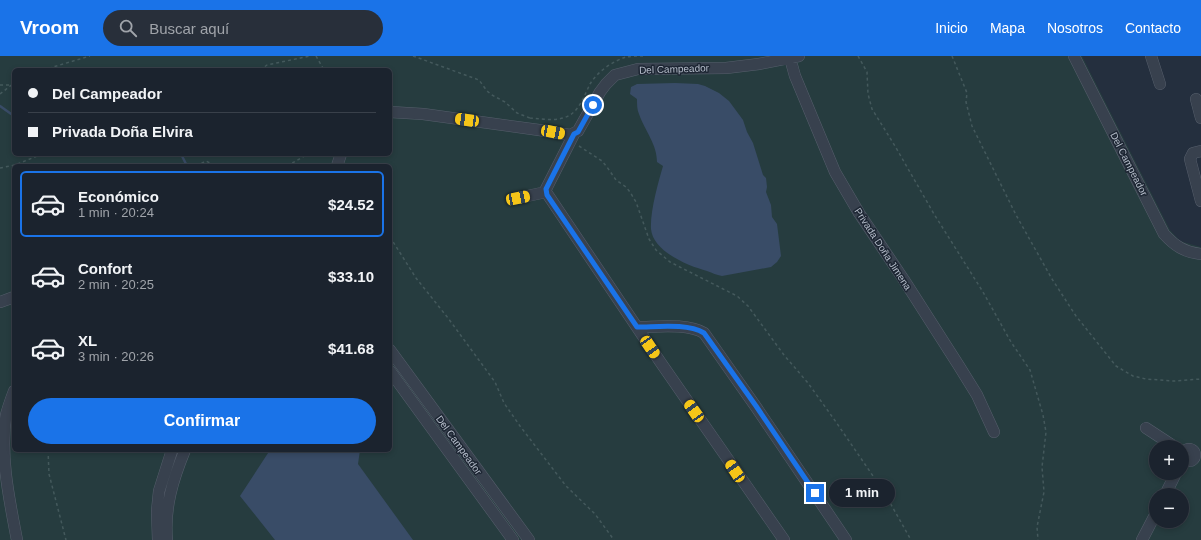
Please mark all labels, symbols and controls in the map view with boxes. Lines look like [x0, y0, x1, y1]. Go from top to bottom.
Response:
search box [103, 10, 383, 46]
text: Vroom [20, 17, 79, 38]
icon: search [117, 17, 139, 39]
text: Buscar aquí [149, 20, 229, 37]
text: Inicio [935, 20, 968, 36]
text: Mapa [990, 20, 1025, 36]
text: Nosotros [1047, 20, 1103, 36]
text: Contacto [1125, 20, 1181, 36]
street label: Del Campeador [639, 62, 710, 76]
text: Del Campeador [52, 85, 162, 102]
route start [584, 96, 602, 114]
car [454, 112, 480, 128]
text: Privada Doña Elvira [52, 123, 193, 140]
car [540, 124, 566, 140]
street label: Del Campeador [1108, 130, 1150, 198]
icon: car [30, 186, 66, 222]
text: Económico [78, 188, 159, 205]
car [505, 190, 531, 206]
text: $24.52 [328, 196, 374, 213]
text: 1 min · 20:24 [78, 205, 154, 220]
street label: Privada Doña Jimena [852, 206, 914, 292]
icon: car [30, 258, 66, 294]
text: Confort [78, 260, 132, 277]
text: $33.10 [328, 268, 374, 285]
text: 2 min · 20:25 [78, 277, 154, 292]
icon: car [30, 330, 66, 366]
text: XL [78, 332, 97, 349]
car [638, 334, 662, 360]
text: $41.68 [328, 340, 374, 357]
text: 3 min · 20:26 [78, 349, 154, 364]
button: Confirmar [28, 398, 376, 444]
car [682, 398, 706, 424]
street label: Del Campeador [434, 413, 484, 477]
map controls [1149, 440, 1189, 528]
button: + [1149, 440, 1189, 480]
car [723, 458, 747, 484]
callout: 1 min [829, 479, 895, 507]
route end [806, 484, 824, 502]
text: 1 min [845, 485, 879, 500]
button: − [1149, 488, 1189, 528]

